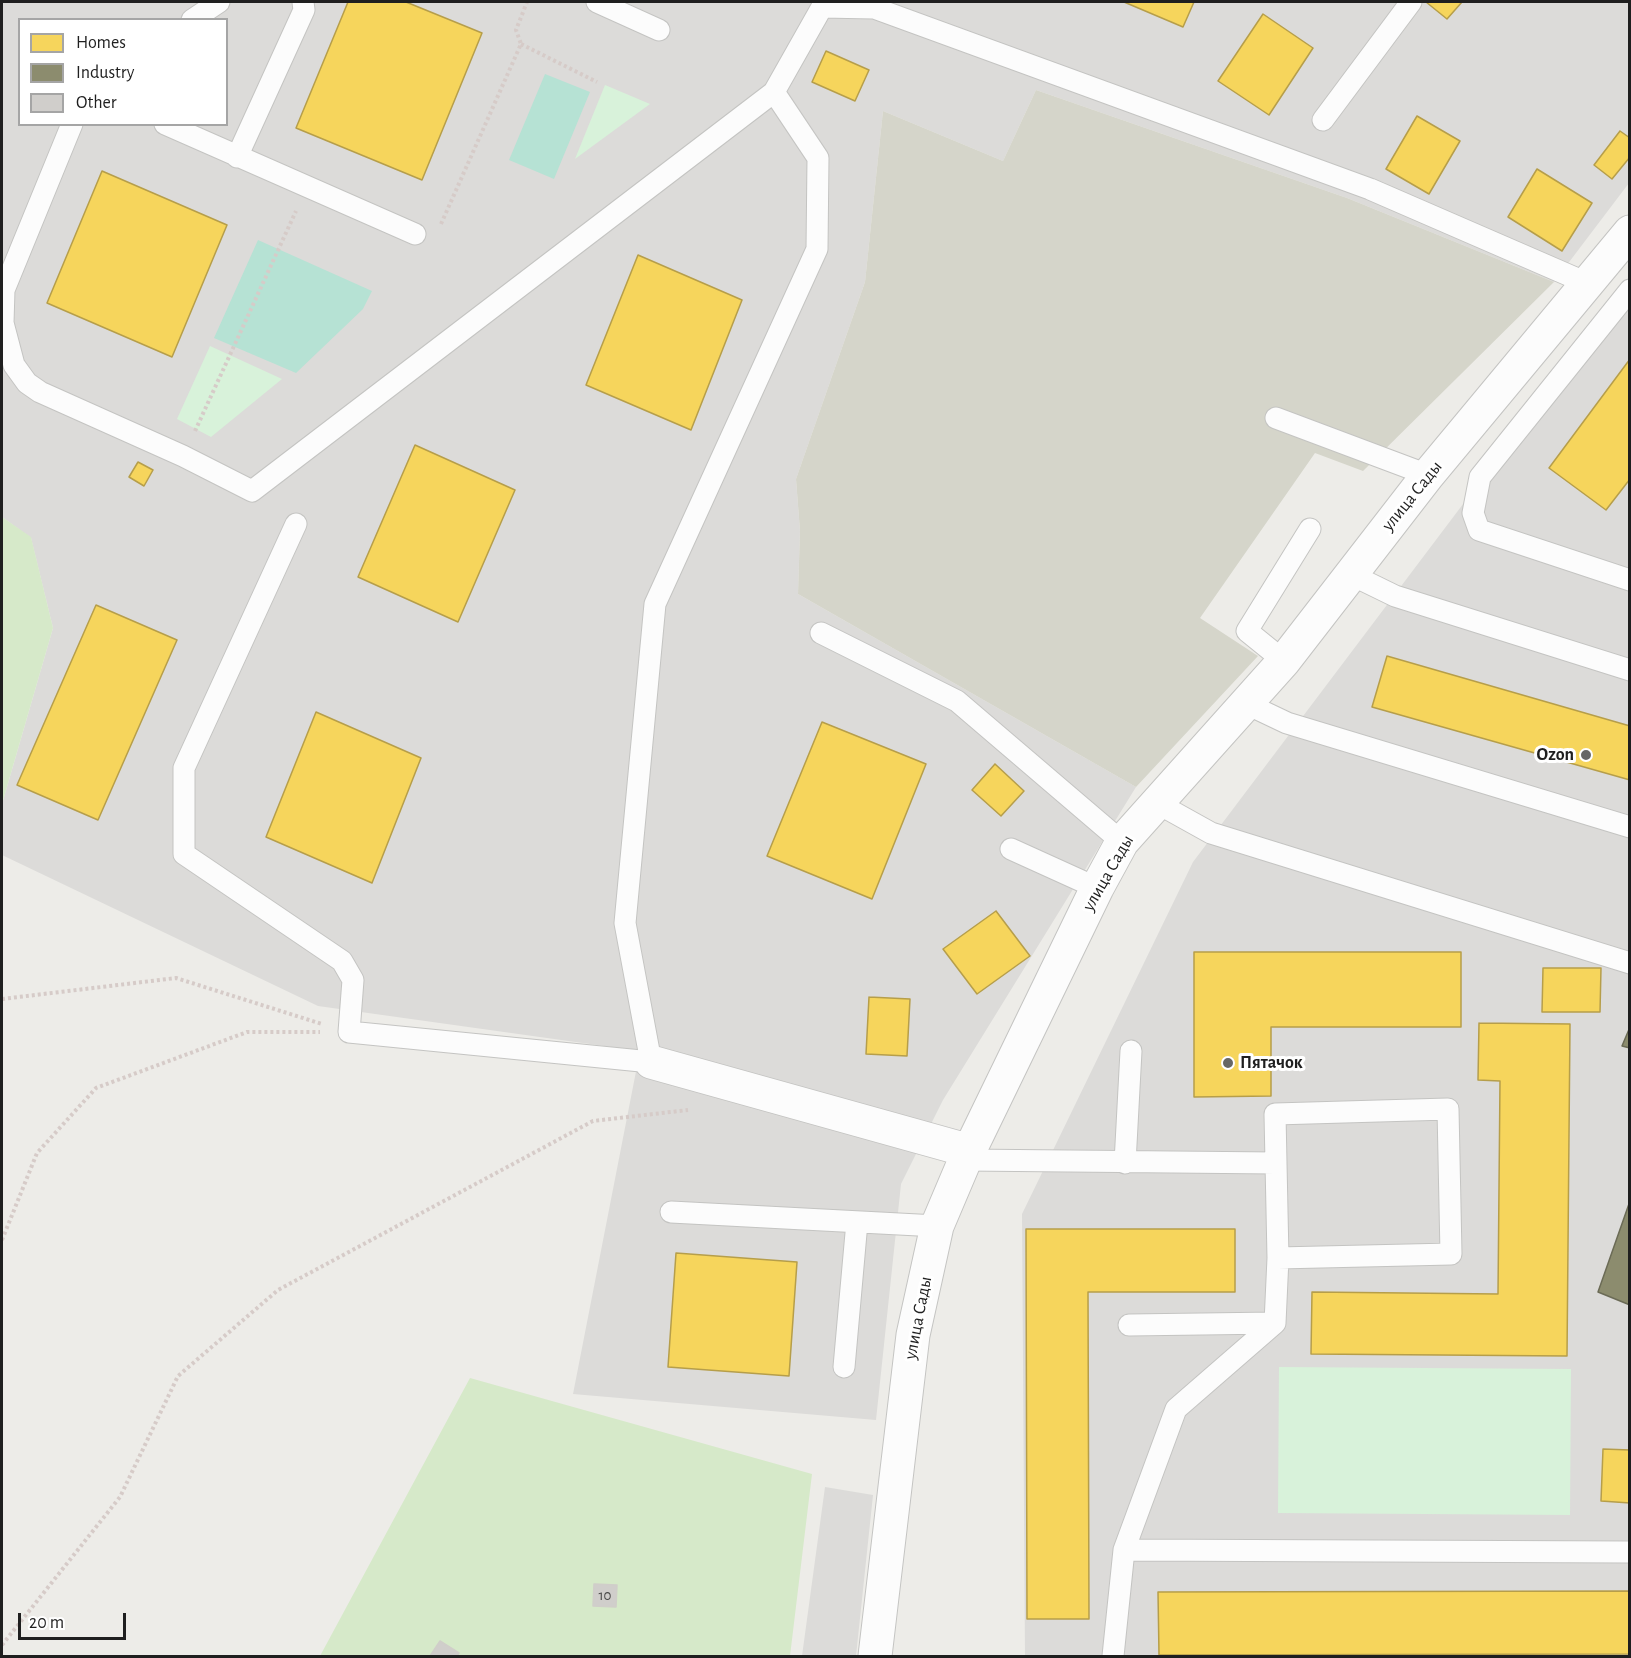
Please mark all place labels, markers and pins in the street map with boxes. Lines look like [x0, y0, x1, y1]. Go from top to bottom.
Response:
place label: Ozon [1537, 744, 1574, 766]
marker: Ozon [1579, 748, 1593, 762]
place label: Пятачок [1240, 1052, 1303, 1074]
marker: Пятачок [1221, 1056, 1235, 1070]

